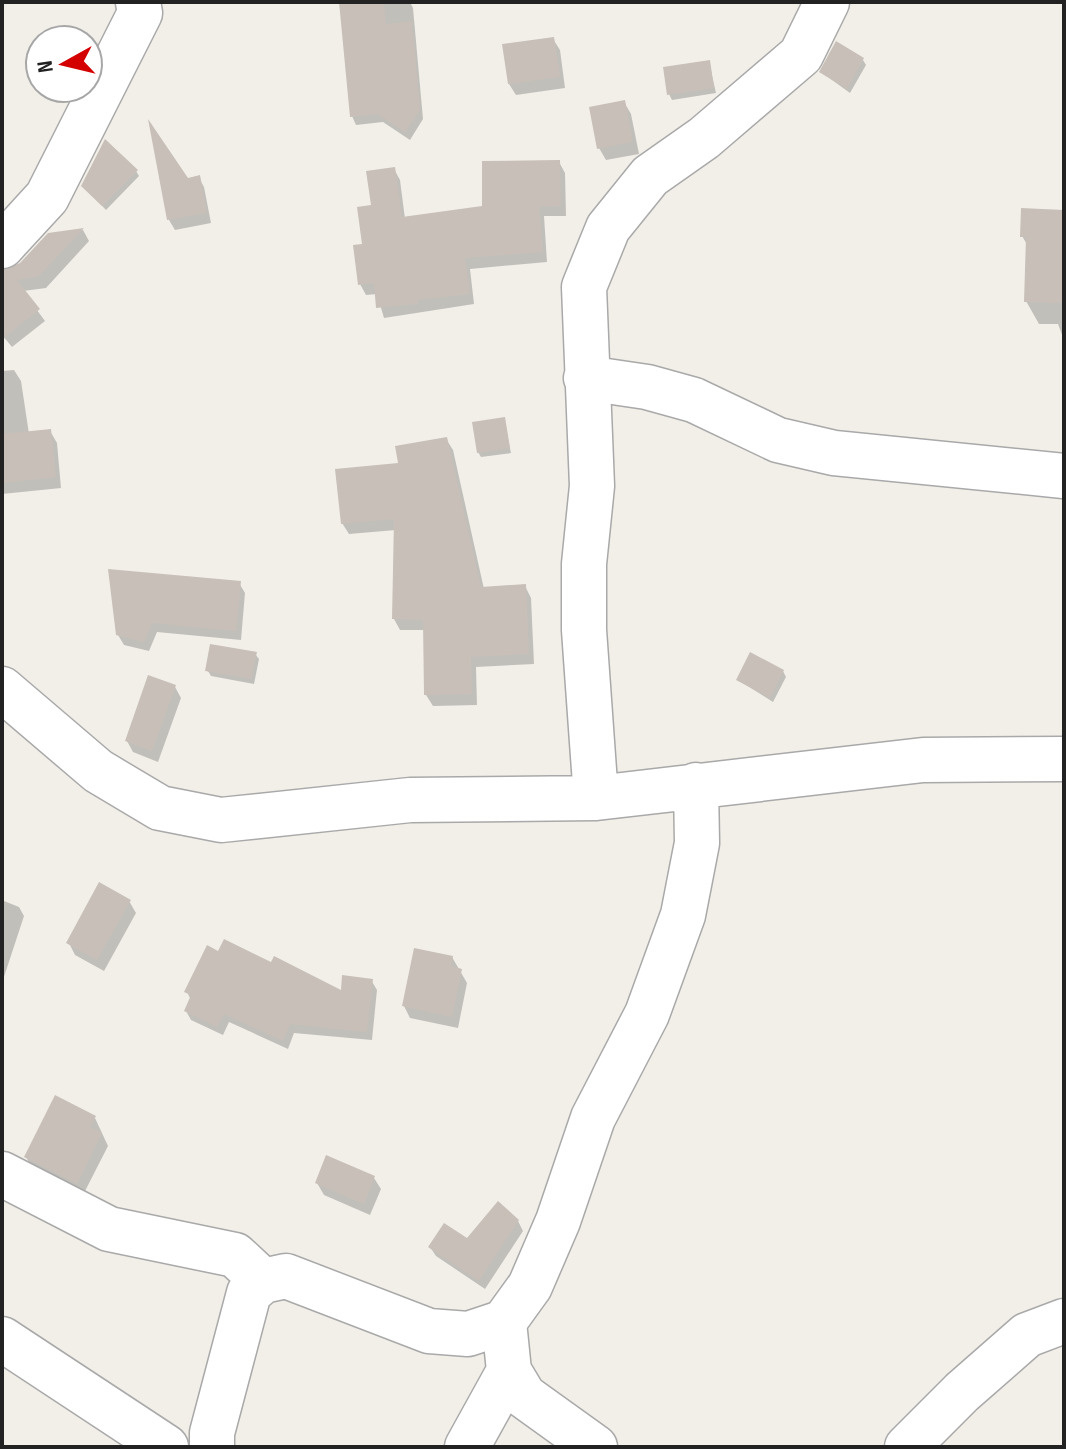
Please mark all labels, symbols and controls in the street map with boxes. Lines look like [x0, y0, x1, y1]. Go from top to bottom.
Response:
north arrow [24, 24, 104, 104]
text: N [31, 59, 60, 74]

